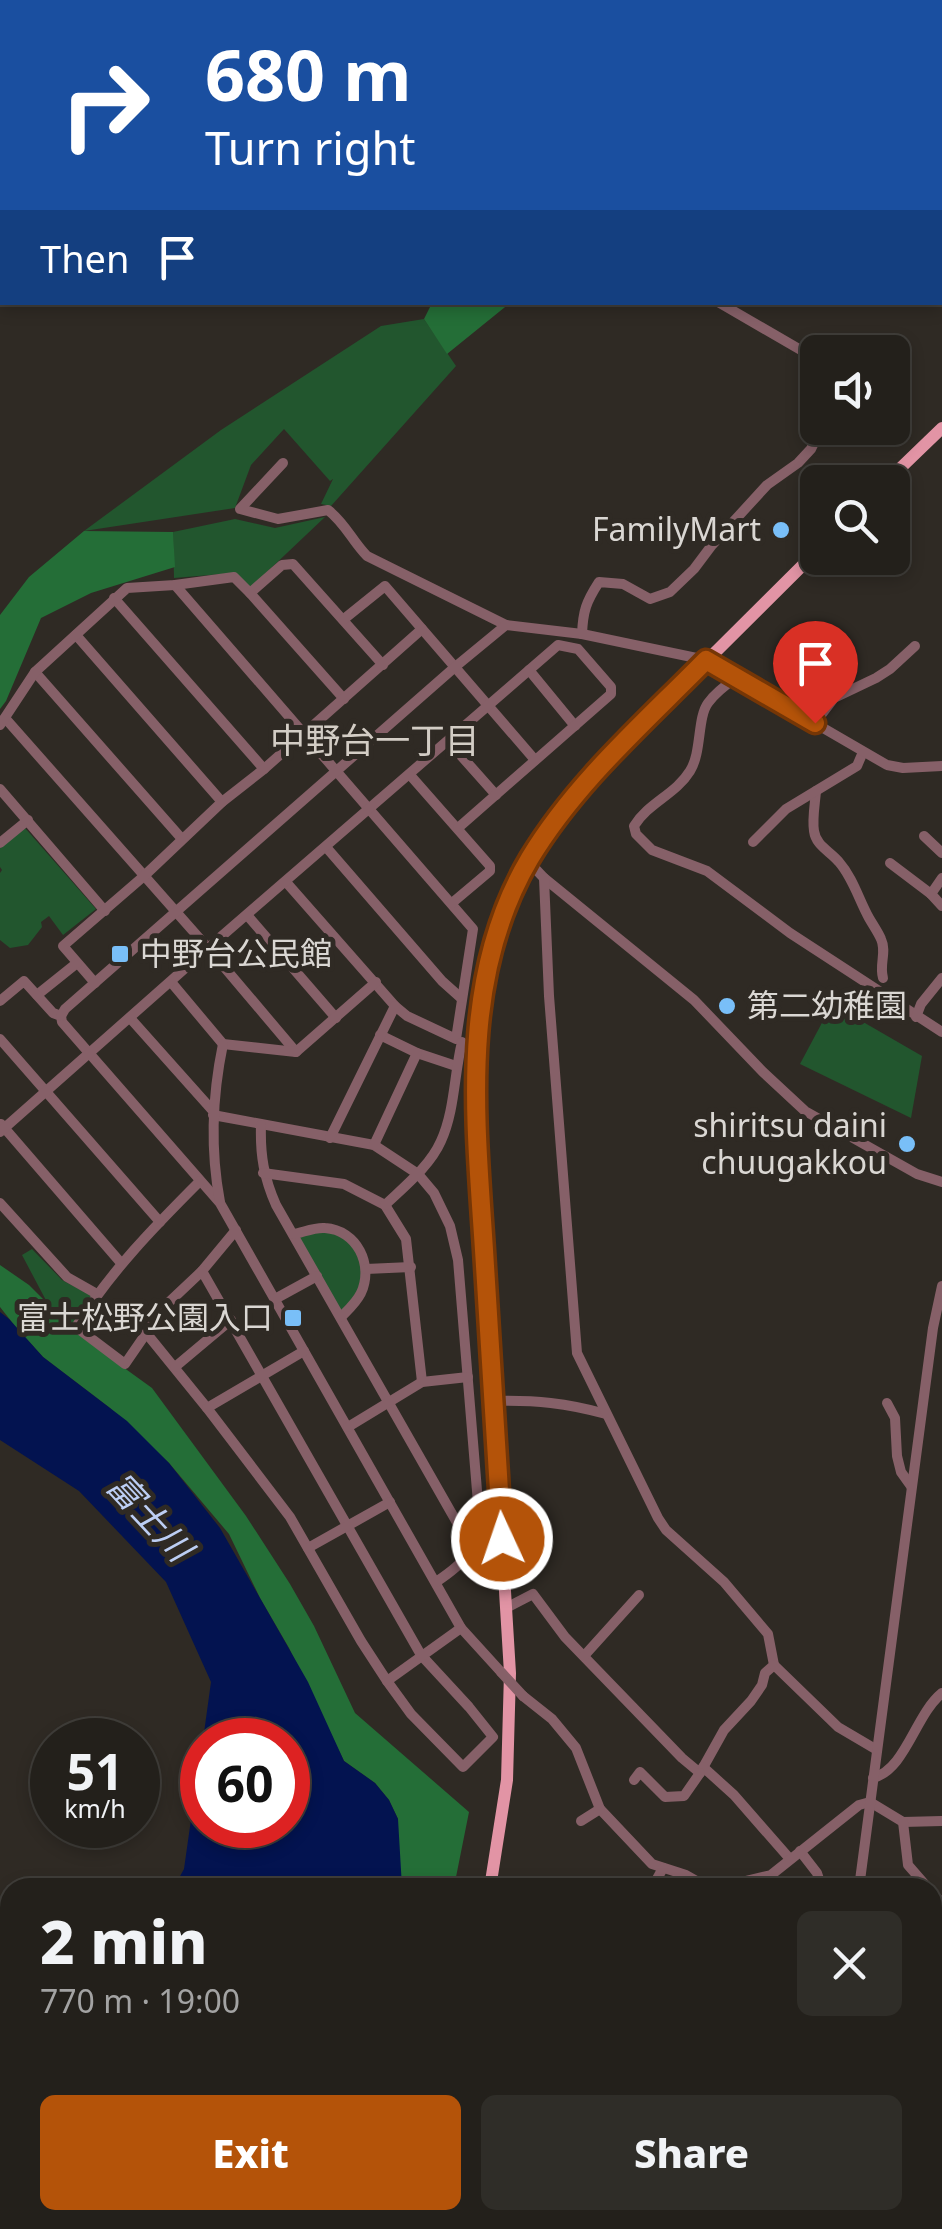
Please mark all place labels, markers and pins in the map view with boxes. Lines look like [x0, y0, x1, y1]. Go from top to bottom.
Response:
place label: FamilyMart [592, 507, 761, 550]
marker: FamilyMart [770, 519, 792, 541]
pin [773, 621, 858, 724]
place label: 中野台公民館 [140, 931, 332, 974]
marker: 中野台公民館 [109, 943, 131, 965]
place label: 第二幼稚園 [747, 983, 907, 1026]
marker: 第二幼稚園 [716, 995, 738, 1017]
place label: shiritsu daini chuugakkou [693, 1103, 887, 1183]
marker: shiritsu daini chuugakkou [896, 1133, 918, 1155]
place label: 富士松野公園入口 [17, 1295, 273, 1338]
marker: 富士松野公園入口 [282, 1307, 304, 1329]

